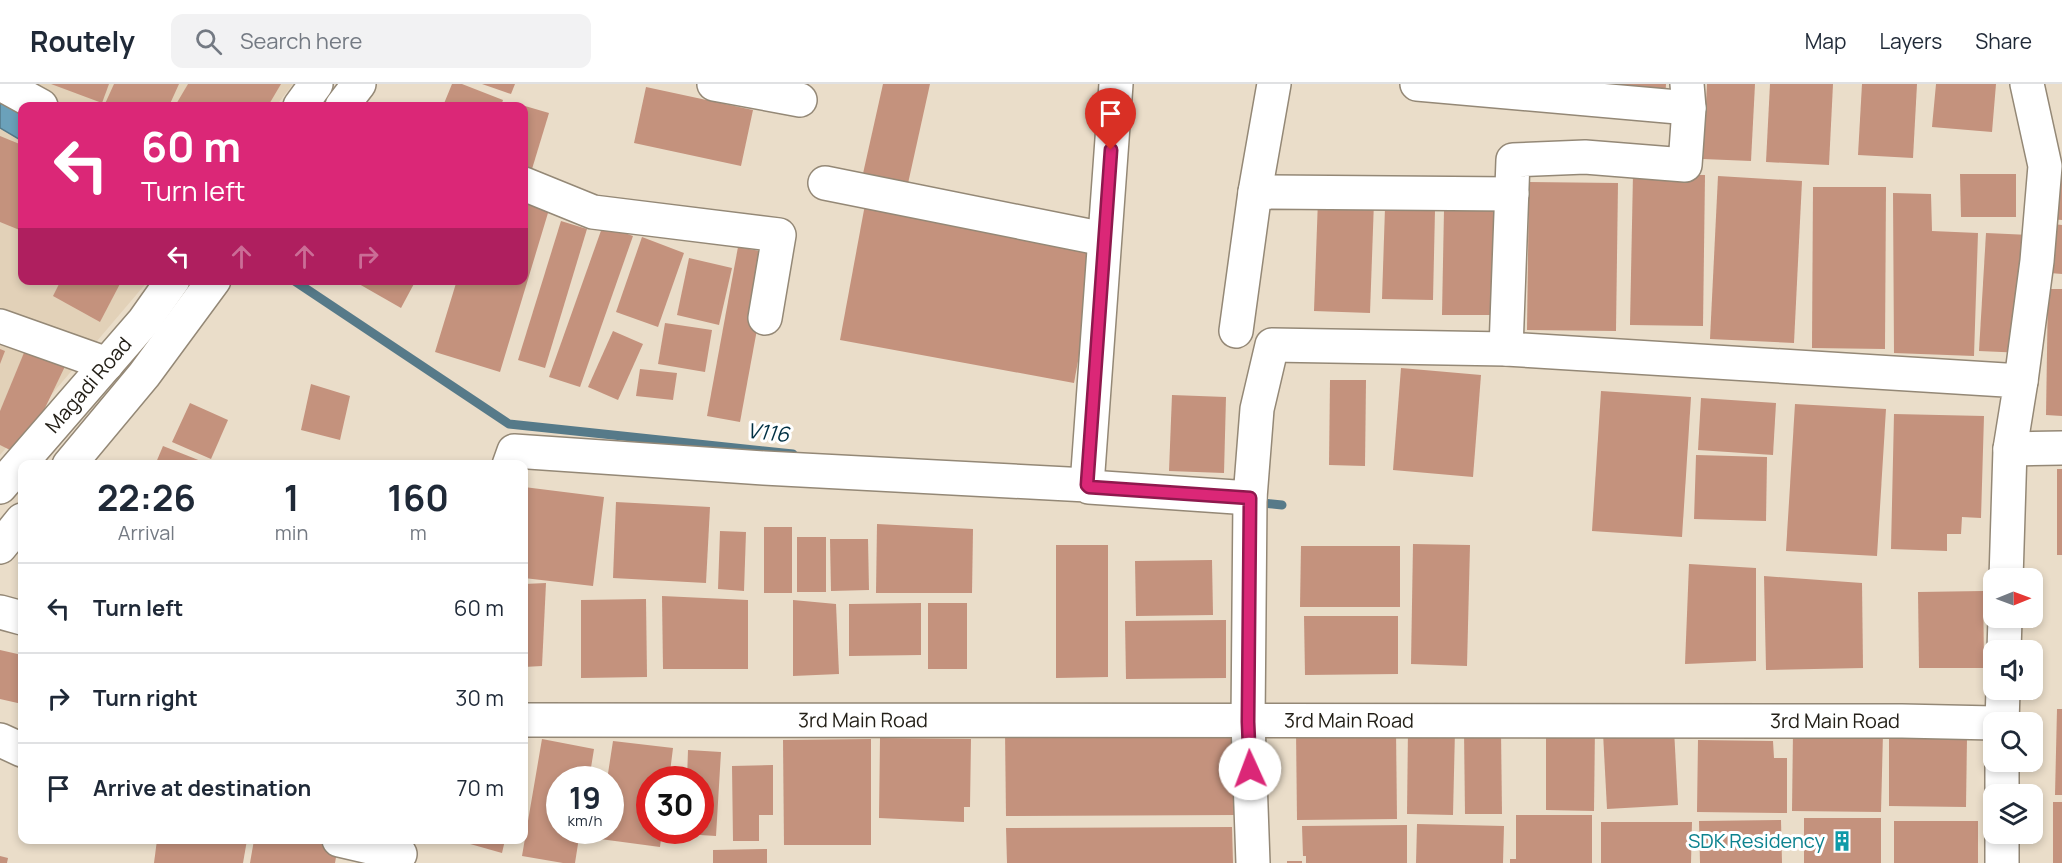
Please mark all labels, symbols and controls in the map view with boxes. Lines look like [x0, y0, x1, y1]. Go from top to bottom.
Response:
search box [171, 14, 591, 68]
text: Routely [30, 22, 135, 60]
icon: search [192, 25, 225, 58]
text: Search here [240, 26, 362, 56]
text: Map [1805, 27, 1846, 55]
text: Layers [1879, 27, 1942, 55]
text: Share [1975, 27, 2032, 55]
pin [1085, 88, 1136, 150]
icon: arrive [1094, 97, 1127, 130]
text: 60 m [141, 117, 241, 175]
icon: left [42, 126, 120, 204]
text: Turn left [141, 172, 245, 209]
icon: left [162, 240, 195, 273]
icon: ahead [225, 240, 258, 273]
icon: ahead [288, 240, 321, 273]
icon: right [351, 240, 384, 273]
street label: Magadi Road [39, 331, 137, 438]
water label: V116 [746, 416, 792, 448]
text: 22:26 [97, 473, 196, 522]
text: 1 [284, 473, 299, 522]
text: 160 [387, 473, 449, 522]
text: Arrival [118, 519, 175, 546]
text: min [275, 519, 308, 546]
text: m [410, 519, 427, 546]
north arrow [1983, 568, 2043, 628]
map controls [1983, 568, 2043, 844]
icon: left [42, 592, 75, 625]
text: Turn left [93, 593, 183, 623]
text: 60 m [454, 593, 504, 623]
button: sound [1983, 640, 2043, 700]
icon: right [42, 682, 75, 715]
text: Turn right [93, 683, 198, 713]
text: 30 m [455, 683, 504, 713]
street label: 3rd Main Road [798, 706, 928, 733]
street label: 3rd Main Road [1284, 707, 1414, 734]
street label: 3rd Main Road [1770, 707, 1900, 734]
button: search [1983, 712, 2043, 772]
position arrow [1218, 737, 1282, 801]
speed limit sign: 30 [636, 766, 714, 844]
icon: arrive [42, 772, 75, 805]
text: Arrive at destination [93, 773, 311, 803]
text: 70 m [456, 773, 504, 803]
text: 19 [569, 777, 601, 818]
button: layers [1983, 784, 2043, 844]
text: km/h [568, 810, 602, 831]
place label: SDK Residency [1688, 827, 1825, 854]
building icon: SDK Residency [1830, 829, 1854, 853]

